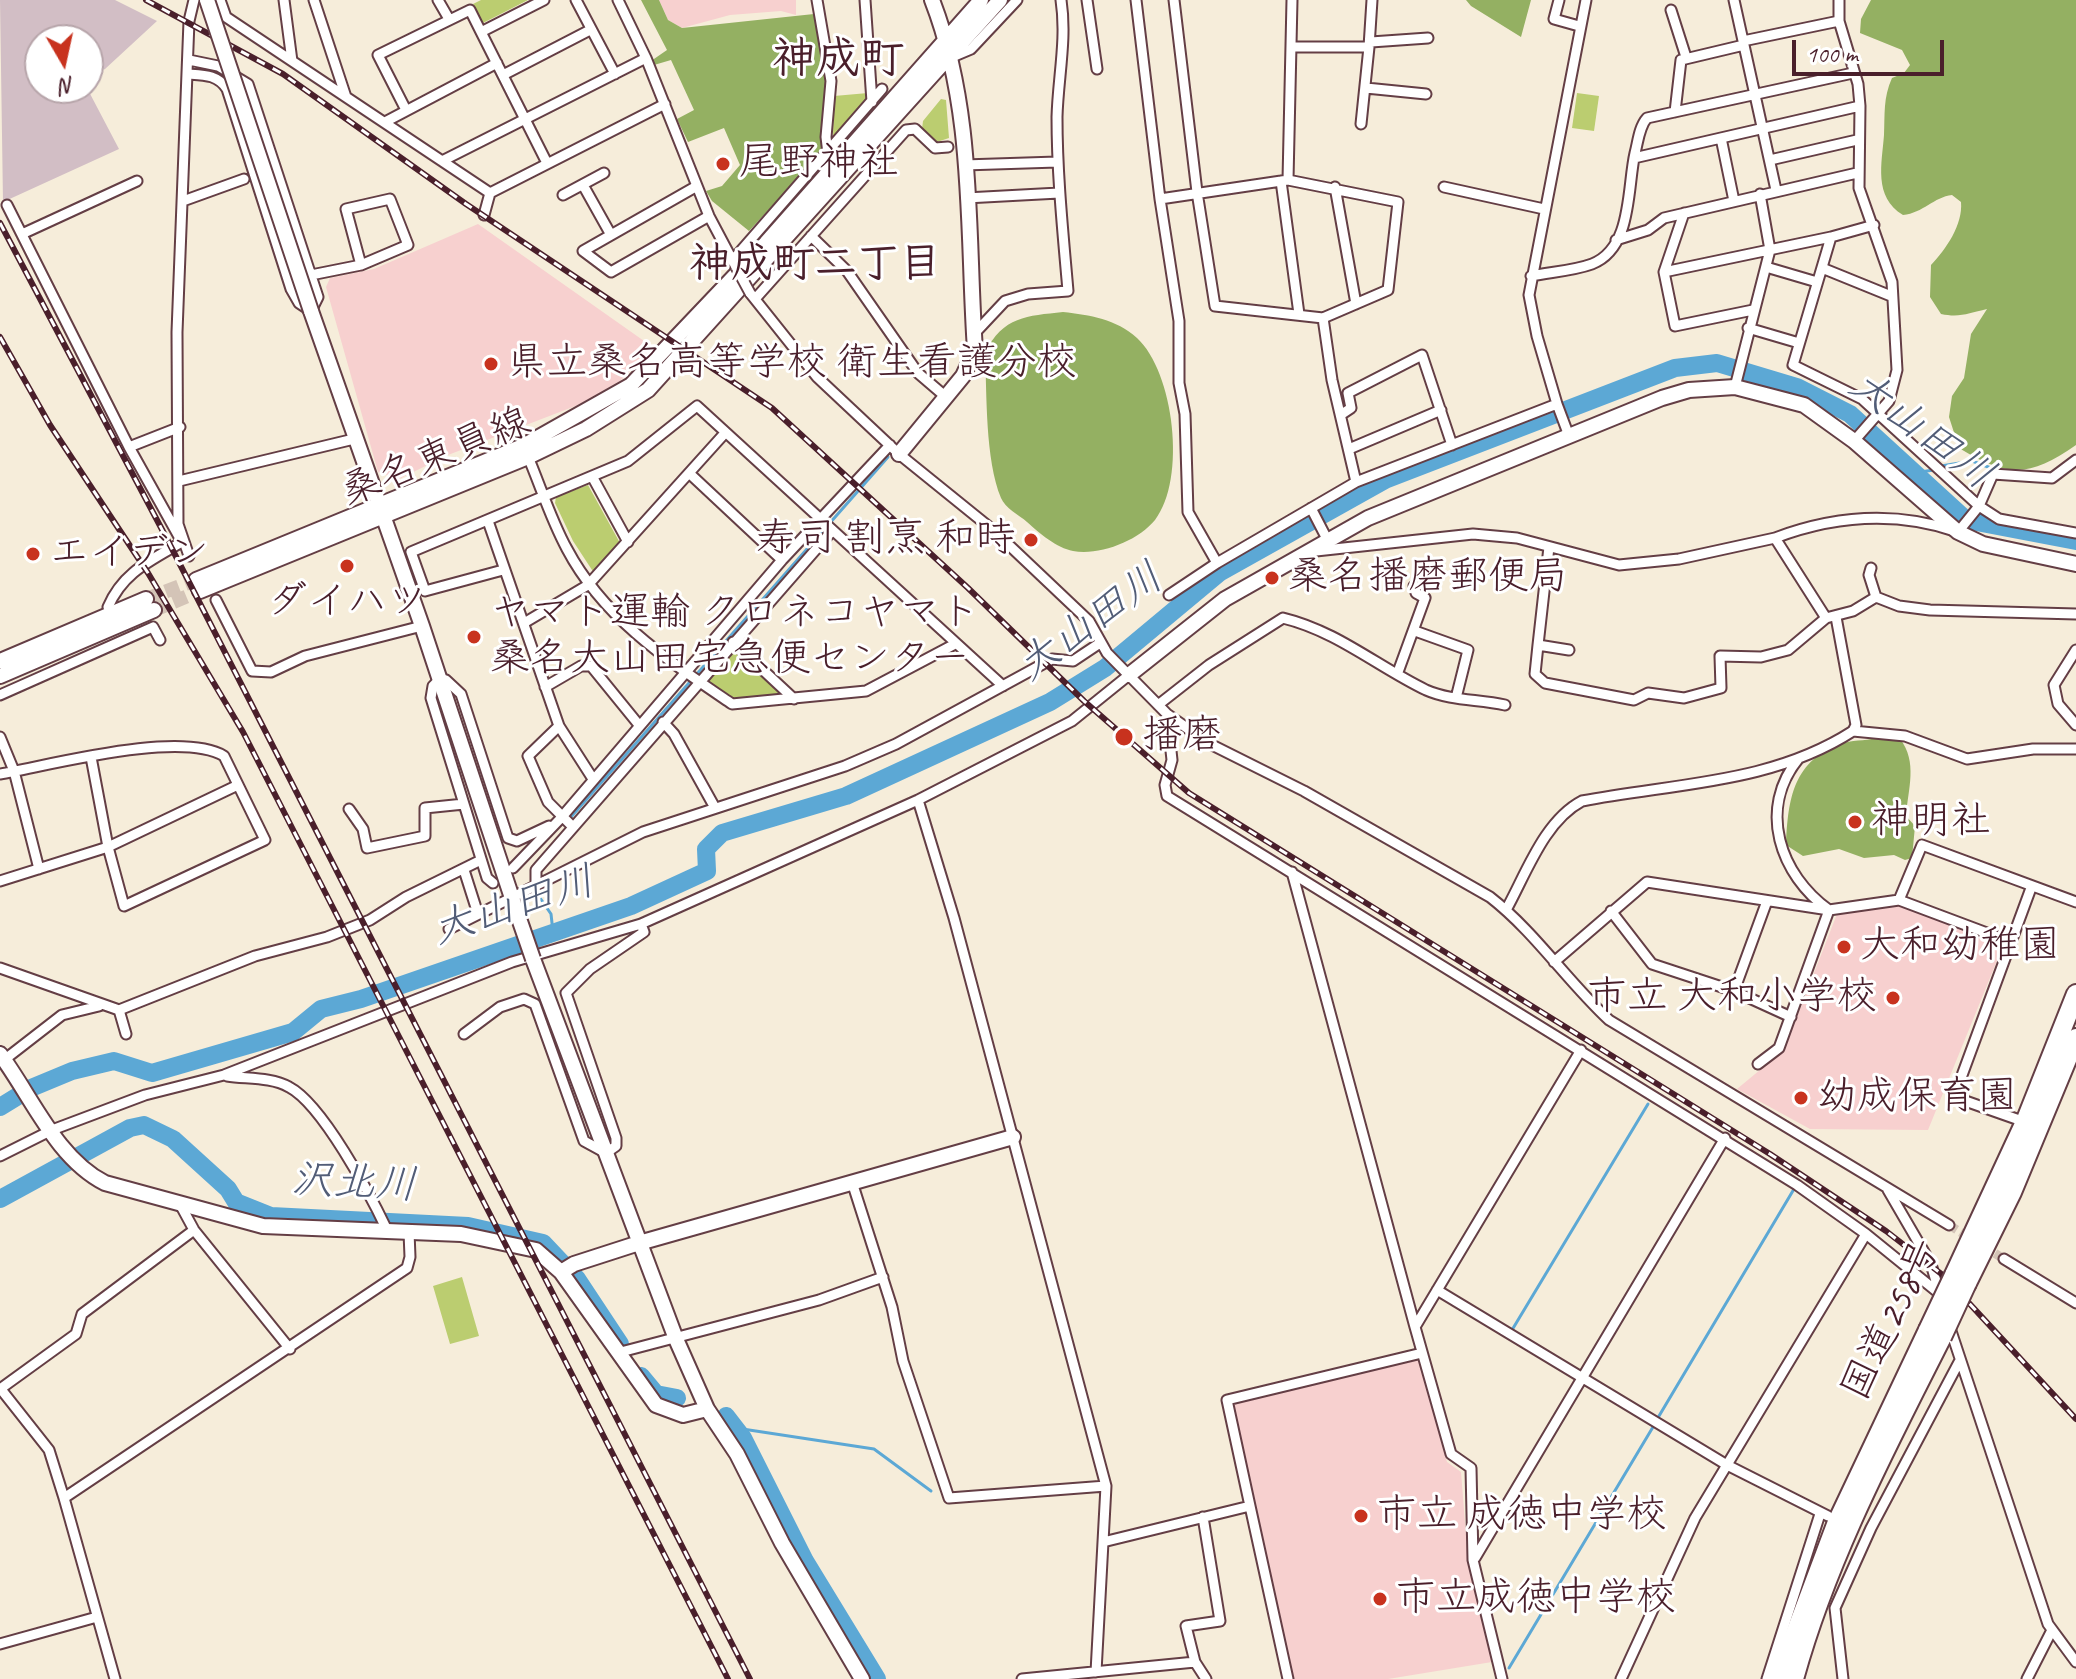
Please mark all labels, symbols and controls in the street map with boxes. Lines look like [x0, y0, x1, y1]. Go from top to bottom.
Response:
north arrow [24, 24, 104, 104]
scale bar [1796, 24, 1948, 74]
district label: 神成町 [772, 34, 904, 86]
text: 100 m [1806, 39, 1858, 69]
text: N [59, 71, 76, 101]
place label: 尾野神社 [739, 140, 899, 188]
marker: 尾野神社 [714, 155, 732, 173]
district label: 神成町二丁目 [689, 240, 941, 290]
place label: 県立桑名高等学校 衛生看護分校 [507, 340, 1077, 388]
marker: 県立桑名高等学校 衛生看護分校 [482, 355, 500, 373]
water label: 大山田川 [1839, 360, 2003, 502]
street label: 桑名東員線 [334, 398, 538, 518]
place label: 寿司 割烹 和時 [756, 516, 1015, 564]
place label: エイデン [49, 530, 209, 578]
marker: 寿司 割烹 和時 [1022, 531, 1040, 549]
marker: エイデン [24, 545, 42, 563]
water label: 大山田川 [1008, 553, 1174, 693]
place label: 桑名播磨郵便局 [1288, 554, 1568, 602]
marker: ダイハツ [338, 557, 356, 575]
marker: 桑名播磨郵便局 [1263, 569, 1281, 587]
place label: ダイハツ [267, 579, 427, 627]
place label: ヤマト運輸 クロネコヤマト 桑名大山田宅急便センター [490, 590, 980, 684]
marker: ヤマト運輸 クロネコヤマト 桑名大山田宅急便センター [465, 628, 483, 646]
place label: 播磨 [1142, 713, 1222, 761]
marker: 播磨 [1113, 726, 1135, 748]
place label: 神明社 [1871, 798, 1991, 846]
marker: 神明社 [1846, 813, 1864, 831]
water label: 大山田川 [426, 857, 602, 957]
place label: 大和幼稚園 [1860, 923, 2060, 971]
marker: 大和幼稚園 [1835, 938, 1853, 956]
place label: 市立 大和小学校 [1587, 974, 1877, 1022]
marker: 市立 大和小学校 [1884, 989, 1902, 1007]
place label: 幼成保育園 [1817, 1074, 2017, 1122]
marker: 幼成保育園 [1792, 1089, 1810, 1107]
water label: 沢北川 [290, 1156, 418, 1212]
street label: 国道258号 [1832, 1231, 1952, 1409]
place label: 市立 成徳中学校 [1377, 1492, 1667, 1540]
marker: 市立 成徳中学校 [1352, 1507, 1370, 1525]
place label: 市立成徳中学校 [1396, 1575, 1676, 1623]
marker: 市立成徳中学校 [1371, 1590, 1389, 1608]

